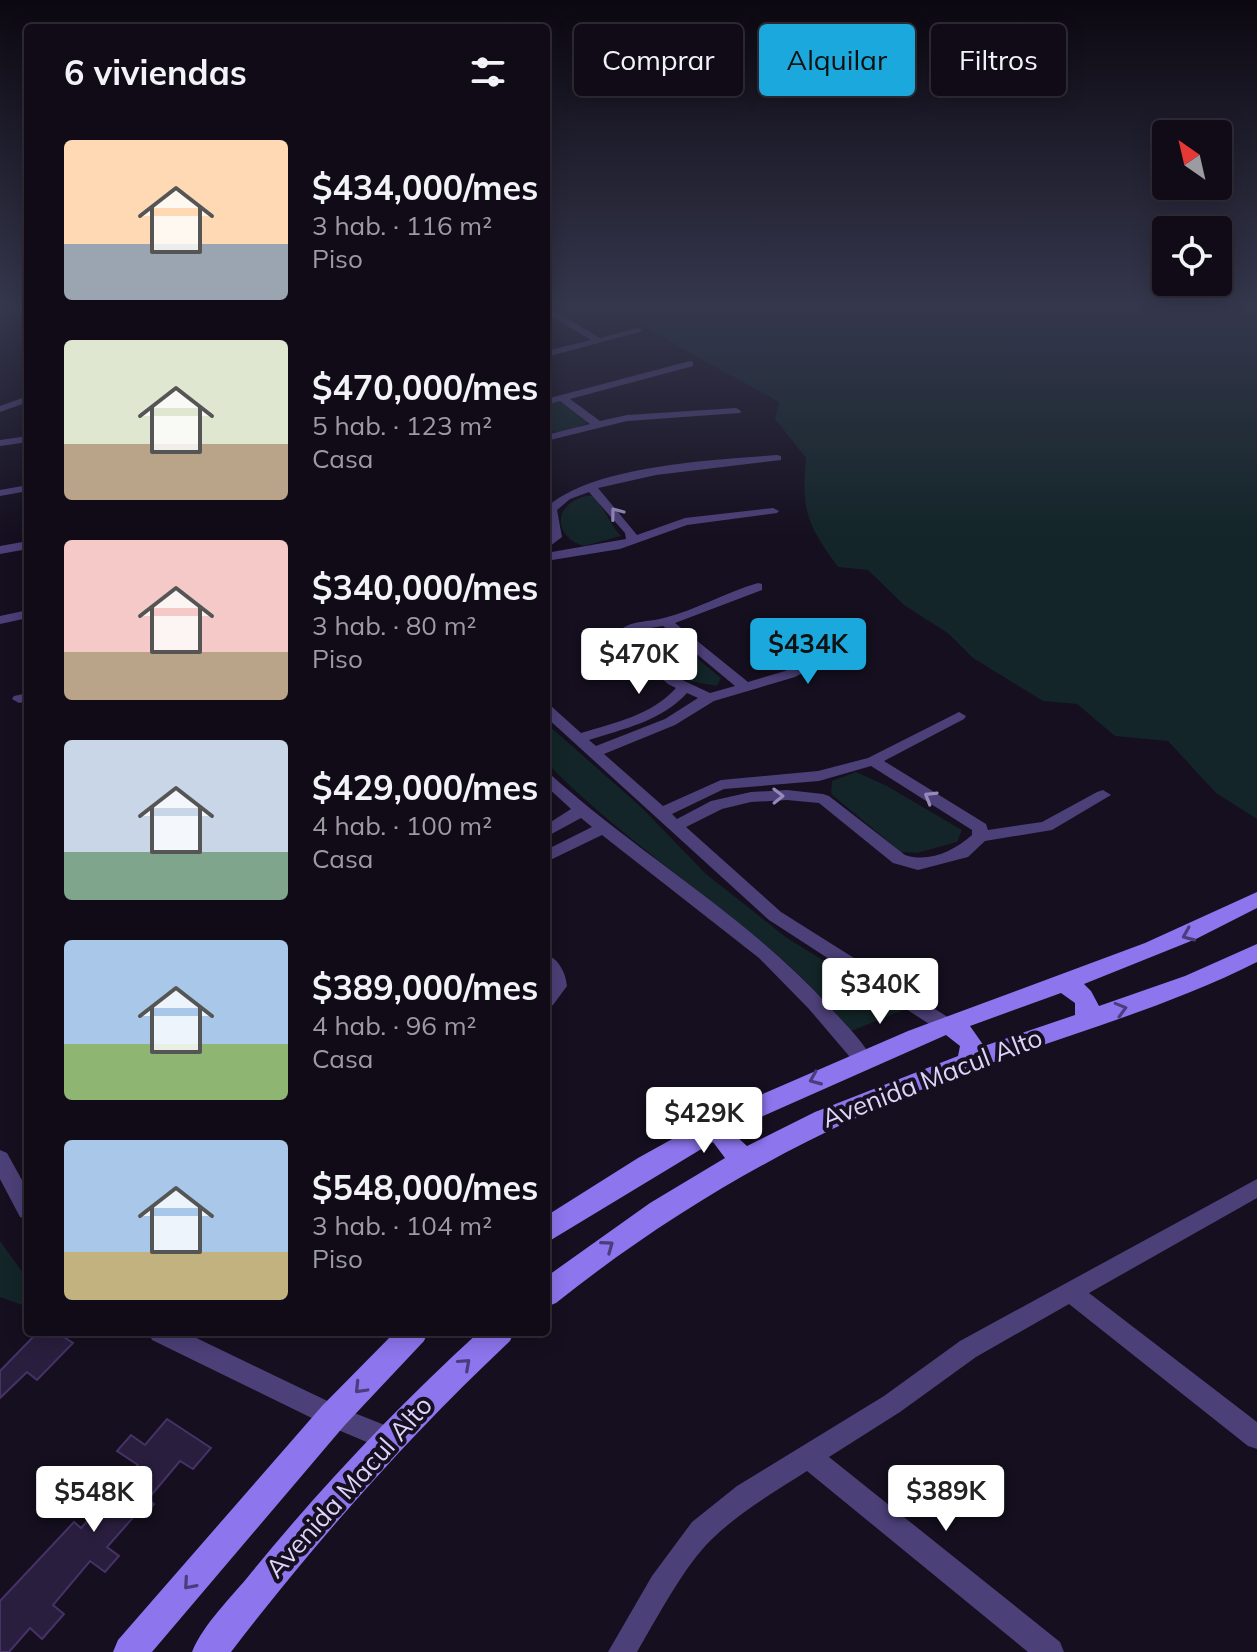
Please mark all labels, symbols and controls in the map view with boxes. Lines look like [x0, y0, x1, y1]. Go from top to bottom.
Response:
chip: Comprar [574, 24, 743, 96]
chip: Alquilar [759, 24, 915, 96]
chip: Filtros [931, 24, 1066, 96]
icon: filters [466, 50, 510, 94]
text: 6 viviendas [64, 51, 247, 94]
north arrow [1152, 120, 1232, 200]
map controls [1152, 120, 1232, 296]
text: $434,000/mes [312, 166, 538, 209]
icon: home [128, 172, 224, 268]
text: 3 hab. · 116 m² [312, 209, 492, 242]
button: locate [1152, 216, 1232, 296]
text: Piso [312, 242, 363, 275]
text: $470,000/mes [312, 366, 538, 409]
icon: home [128, 372, 224, 468]
text: 5 hab. · 123 m² [312, 409, 492, 442]
text: Casa [312, 442, 373, 475]
one-way arrow [611, 507, 625, 521]
text: $340,000/mes [312, 566, 538, 609]
icon: home [128, 572, 224, 668]
text: 3 hab. · 80 m² [312, 609, 476, 642]
pin: $434K [752, 618, 864, 686]
text: $434K [768, 627, 848, 660]
pin: $470K [583, 628, 695, 696]
text: $470K [599, 637, 679, 670]
text: Piso [312, 642, 363, 675]
text: $429,000/mes [312, 766, 538, 809]
icon: home [128, 772, 224, 868]
one-way arrow [772, 787, 785, 805]
one-way arrow [925, 791, 939, 807]
text: 4 hab. · 100 m² [312, 809, 492, 842]
text: Casa [312, 842, 373, 875]
one-way arrow [1182, 926, 1196, 942]
pin: $340K [824, 958, 936, 1026]
text: $389,000/mes [312, 966, 538, 1009]
text: $340K [840, 967, 920, 1000]
icon: home [128, 972, 224, 1068]
one-way arrow [1114, 1002, 1127, 1018]
text: 4 hab. · 96 m² [312, 1009, 476, 1042]
street label: Avenida Macul Alto [817, 1020, 1047, 1135]
text: Casa [312, 1042, 373, 1075]
one-way arrow [809, 1069, 823, 1085]
pin: $429K [648, 1087, 760, 1155]
text: $429K [664, 1096, 744, 1129]
text: $548,000/mes [312, 1166, 538, 1209]
icon: home [128, 1172, 224, 1268]
text: 3 hab. · 104 m² [312, 1209, 492, 1242]
text: Piso [312, 1242, 363, 1275]
one-way arrow [599, 1242, 614, 1256]
one-way arrow [455, 1359, 470, 1373]
one-way arrow [354, 1379, 369, 1393]
street label: Avenida Macul Alto [258, 1389, 439, 1584]
pin: $389K [890, 1465, 1002, 1533]
pin: $548K [38, 1466, 150, 1534]
text: $389K [906, 1474, 986, 1507]
text: $548K [54, 1475, 134, 1508]
one-way arrow [184, 1574, 199, 1589]

